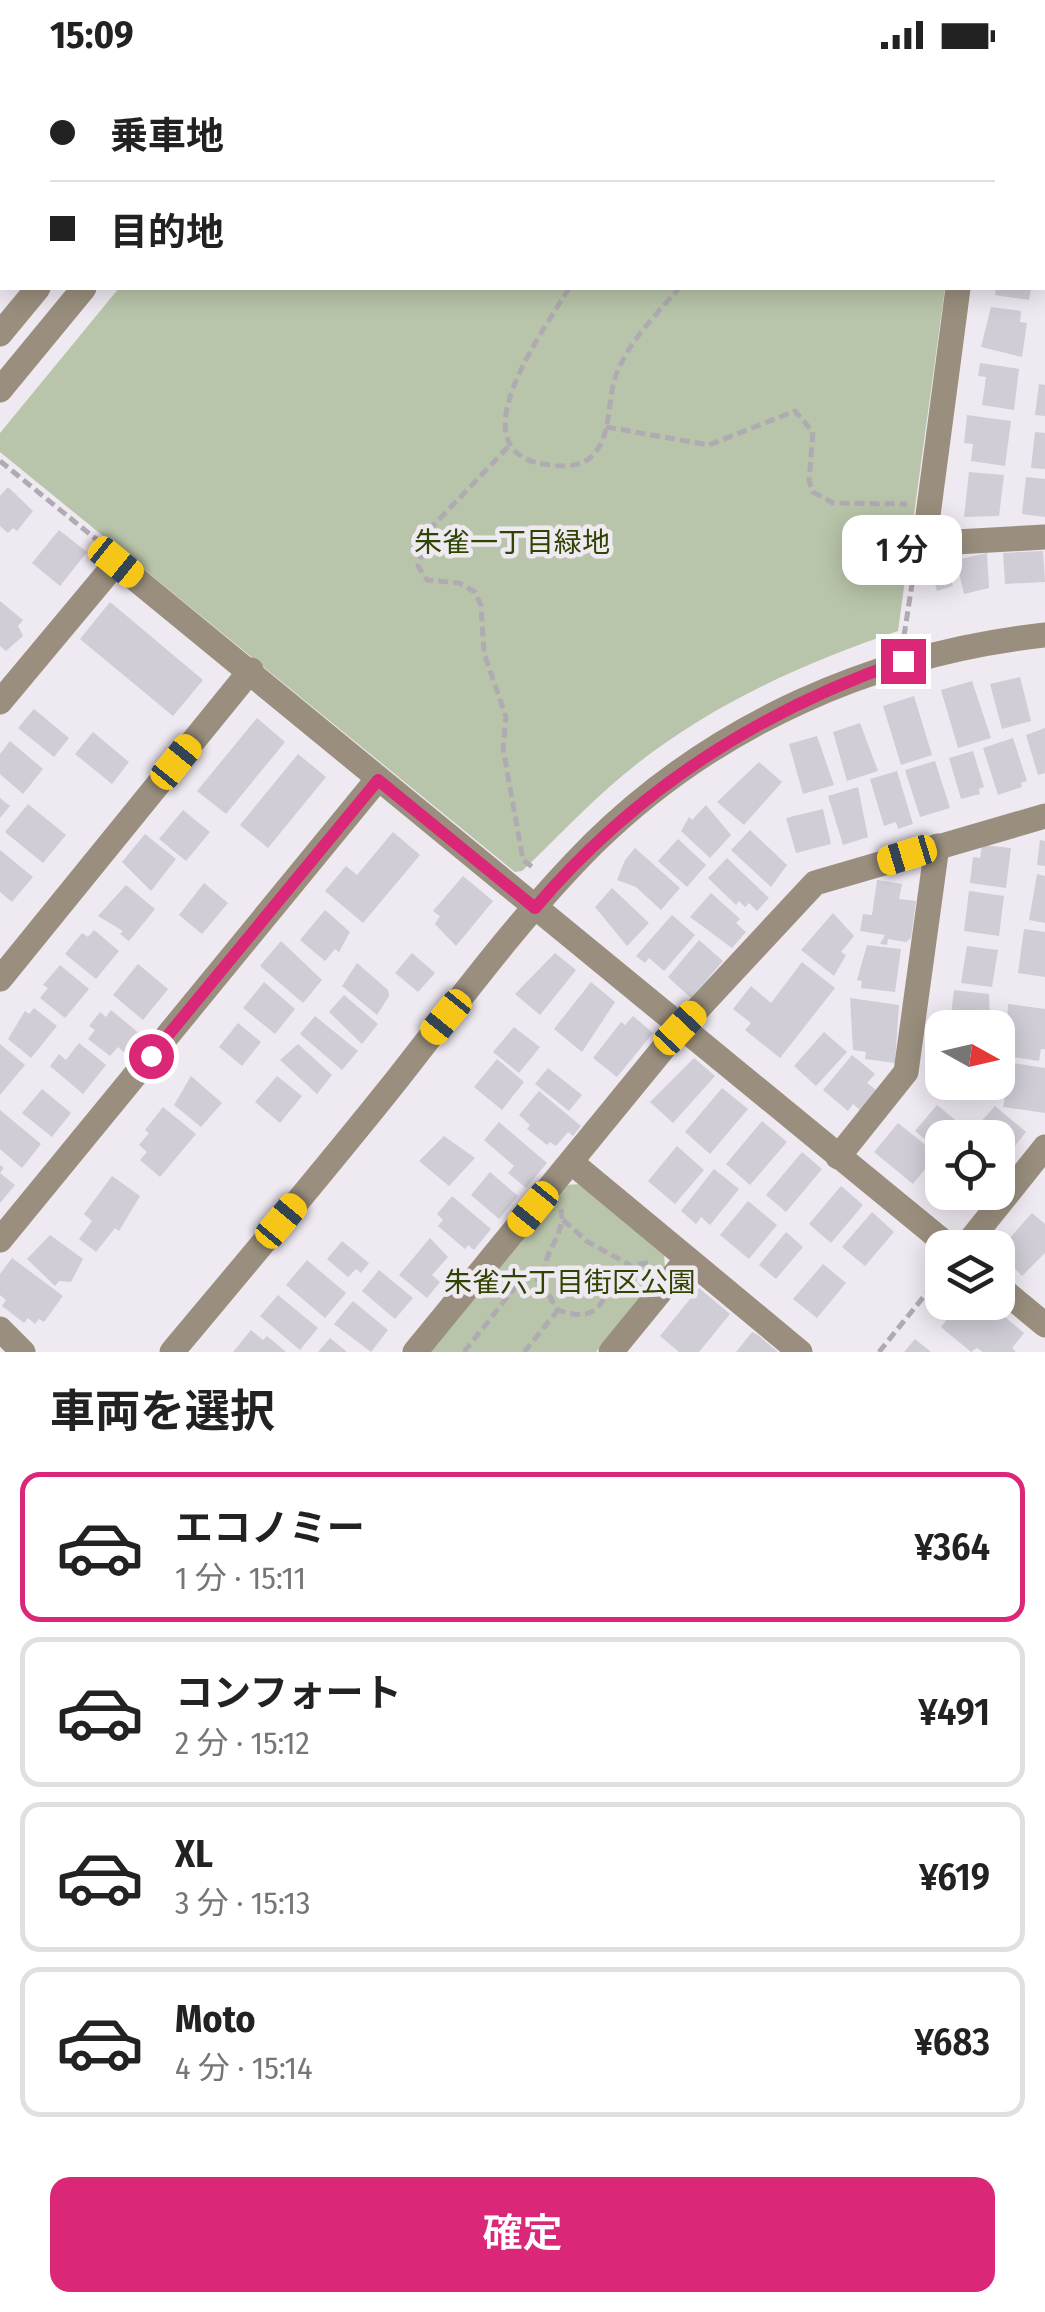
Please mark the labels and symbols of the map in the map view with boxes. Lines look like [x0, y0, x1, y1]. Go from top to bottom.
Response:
callout: 1 分 [843, 516, 963, 586]
park label: 朱雀一丁目緑地 [414, 526, 610, 559]
car [83, 531, 149, 593]
route end [881, 639, 926, 684]
car [145, 729, 207, 795]
car [874, 832, 940, 878]
car [415, 984, 477, 1050]
car [649, 996, 711, 1060]
north arrow [925, 1010, 1015, 1100]
route start [129, 1034, 174, 1079]
car [502, 1176, 564, 1242]
car [250, 1188, 312, 1254]
park label: 朱雀六丁目街区公園 [444, 1266, 696, 1299]

